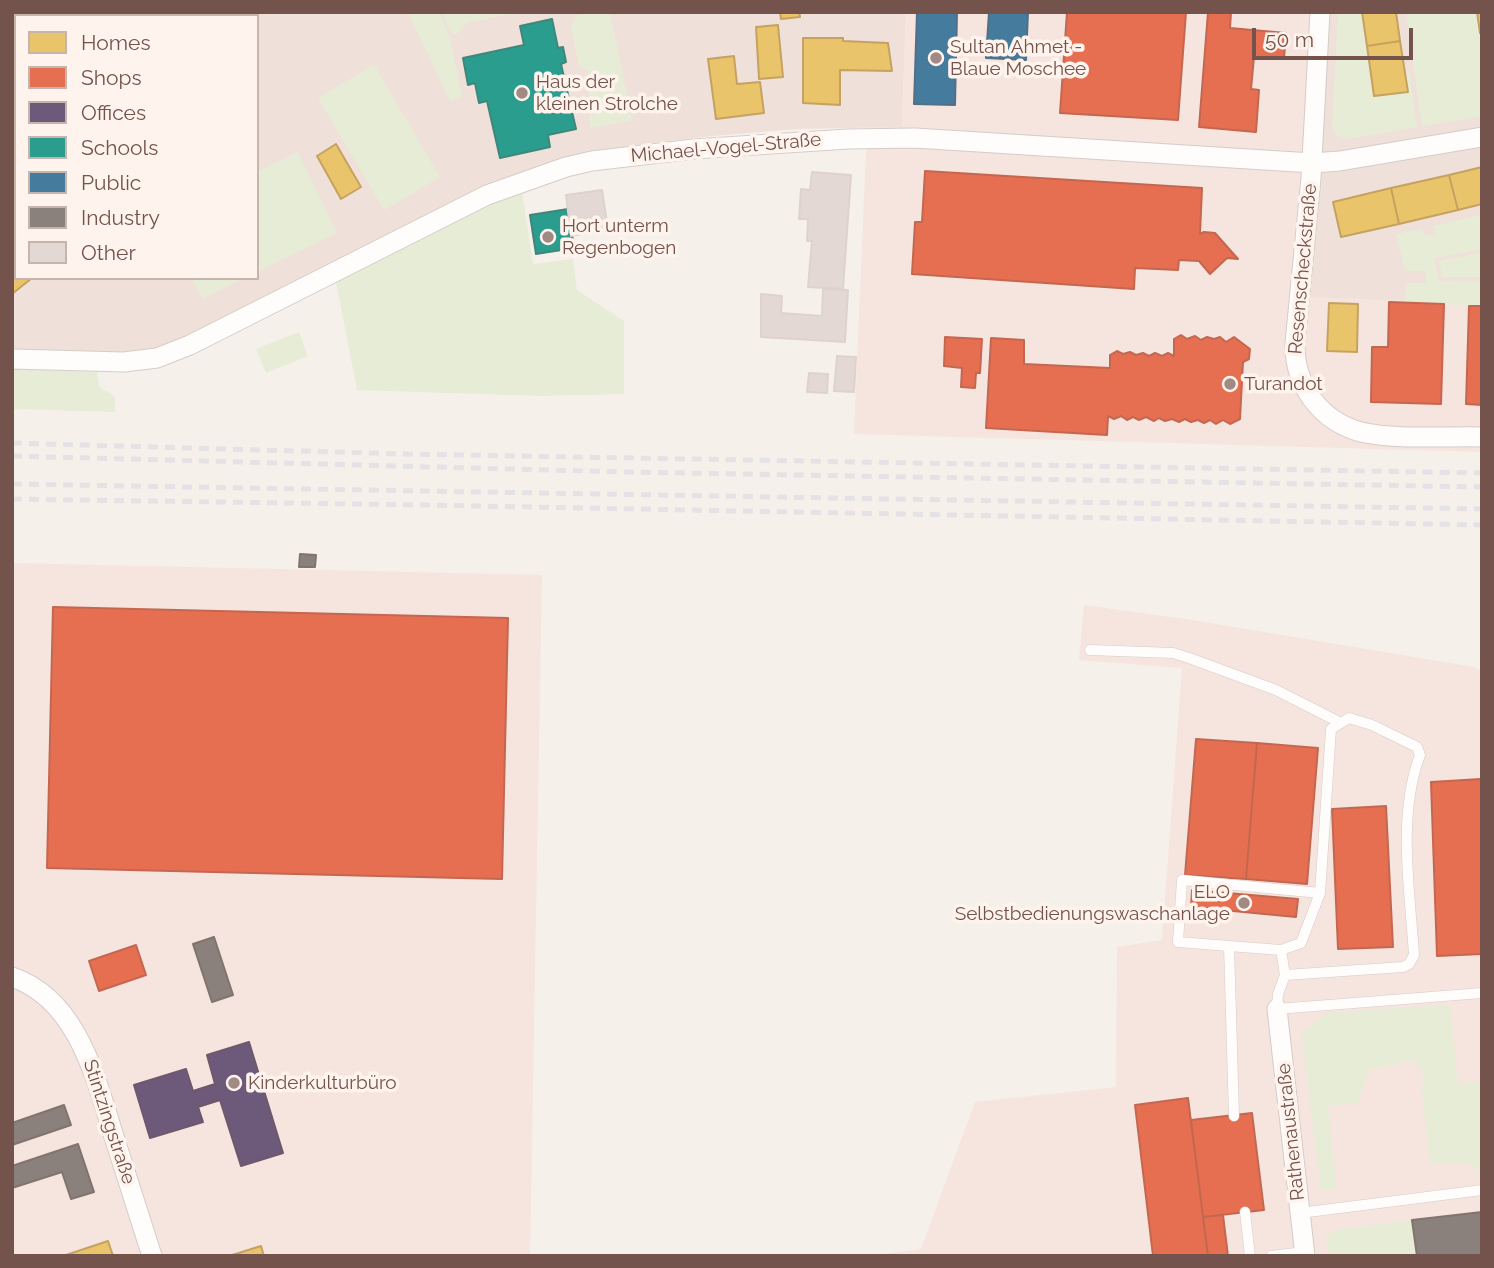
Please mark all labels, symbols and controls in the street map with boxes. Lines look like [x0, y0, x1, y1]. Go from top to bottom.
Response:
legend [14, 14, 259, 280]
scale bar [1256, 14, 1417, 58]
text: 50 m [1265, 27, 1314, 52]
text: Homes [81, 30, 151, 55]
place label: Sultan Ahmet - Blaue Moschee [950, 36, 1086, 80]
marker: Sultan Ahmet - Blaue Moschee [928, 50, 944, 66]
text: Shops [81, 65, 142, 90]
place label: Haus der kleinen Strolche [536, 71, 678, 115]
marker: Haus der kleinen Strolche [514, 85, 530, 101]
text: Offices [81, 100, 146, 125]
street label: Michael-Vogel-Straße [630, 128, 822, 168]
text: Schools [81, 135, 158, 160]
text: Public [81, 170, 141, 195]
street label: Resenscheckstraße [1284, 183, 1322, 355]
text: Industry [81, 205, 160, 230]
place label: Hort unterm Regenbogen [562, 215, 676, 259]
marker: Hort unterm Regenbogen [540, 229, 556, 245]
text: Other [81, 240, 136, 265]
place label: Turandot [1244, 373, 1323, 395]
marker: Turandot [1222, 376, 1238, 392]
place label: ELO Selbstbedienungswaschanlage [955, 881, 1230, 925]
marker: ELO Selbstbedienungswaschanlage [1236, 895, 1252, 911]
street label: Stintzingstraße [78, 1057, 140, 1187]
street label: Rathenaustraße [1272, 1062, 1310, 1202]
place label: Kinderkulturbüro [248, 1072, 397, 1094]
marker: Kinderkulturbüro [226, 1075, 242, 1091]

